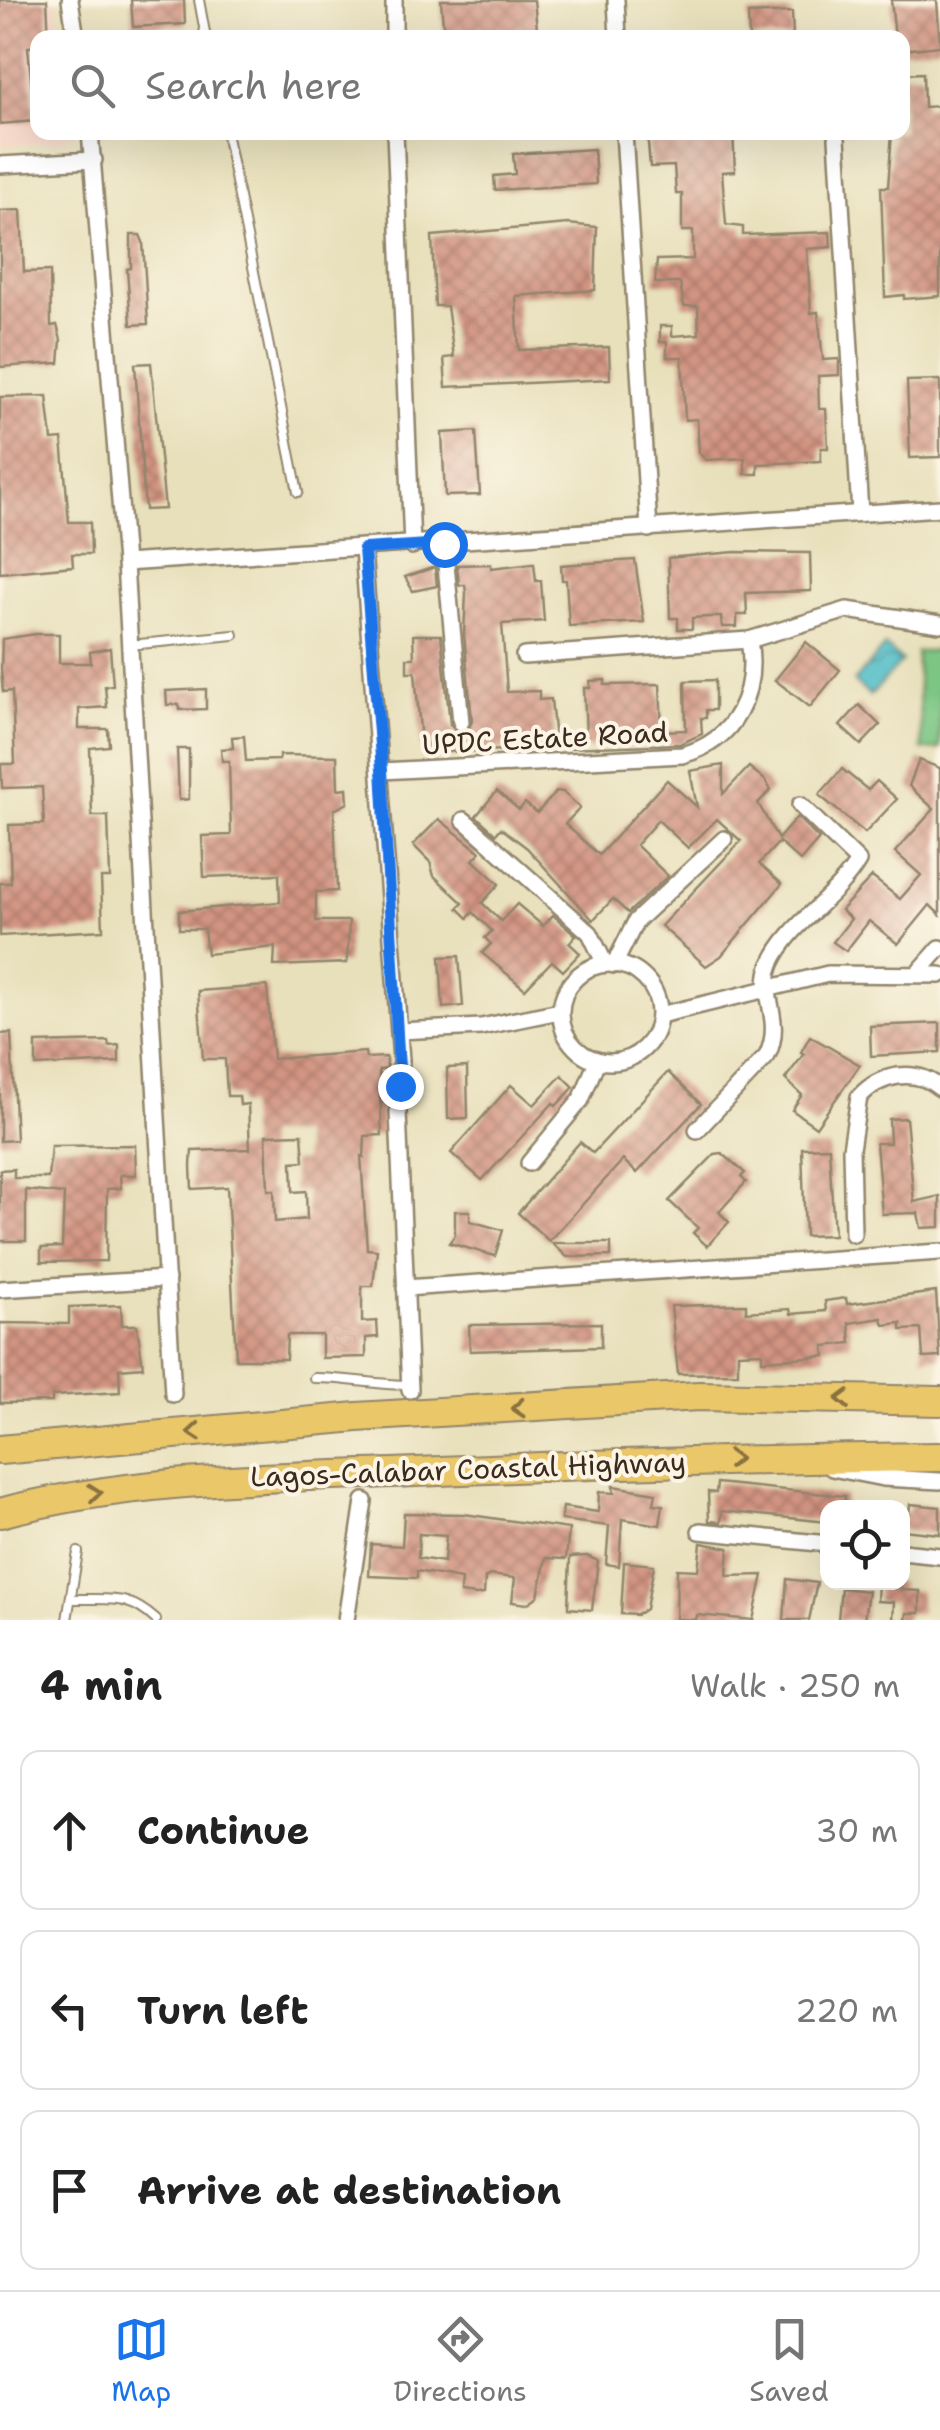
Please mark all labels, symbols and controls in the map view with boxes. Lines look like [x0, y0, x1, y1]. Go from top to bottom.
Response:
search box [30, 30, 910, 140]
icon: search [65, 58, 120, 113]
text: Search here [145, 60, 362, 111]
route start [422, 522, 468, 568]
street label: UPDC Estate Road [421, 713, 669, 763]
route end [378, 1064, 424, 1110]
one-way arrow [834, 1388, 850, 1410]
one-way arrow [509, 1396, 525, 1418]
one-way arrow [185, 1421, 201, 1443]
street label: Lagos-Calabar Coastal Highway [249, 1442, 687, 1496]
one-way arrow [728, 1448, 743, 1470]
one-way arrow [88, 1483, 104, 1504]
map controls [820, 1500, 910, 1590]
button: locate [820, 1500, 910, 1590]
text: 4 min [40, 1657, 162, 1713]
text: Walk · 250 m [690, 1664, 900, 1707]
icon: ahead [42, 1803, 97, 1858]
text: Continue [137, 1805, 309, 1856]
text: 30 m [815, 1809, 898, 1852]
icon: left [42, 1983, 97, 2038]
text: Turn left [137, 1985, 309, 2036]
text: 220 m [795, 1989, 898, 2032]
icon: arrive [42, 2163, 97, 2218]
text: Arrive at destination [137, 2165, 561, 2216]
tab: Map [111, 2312, 171, 2410]
tab: Directions [394, 2312, 527, 2410]
tab: Saved [749, 2312, 829, 2410]

